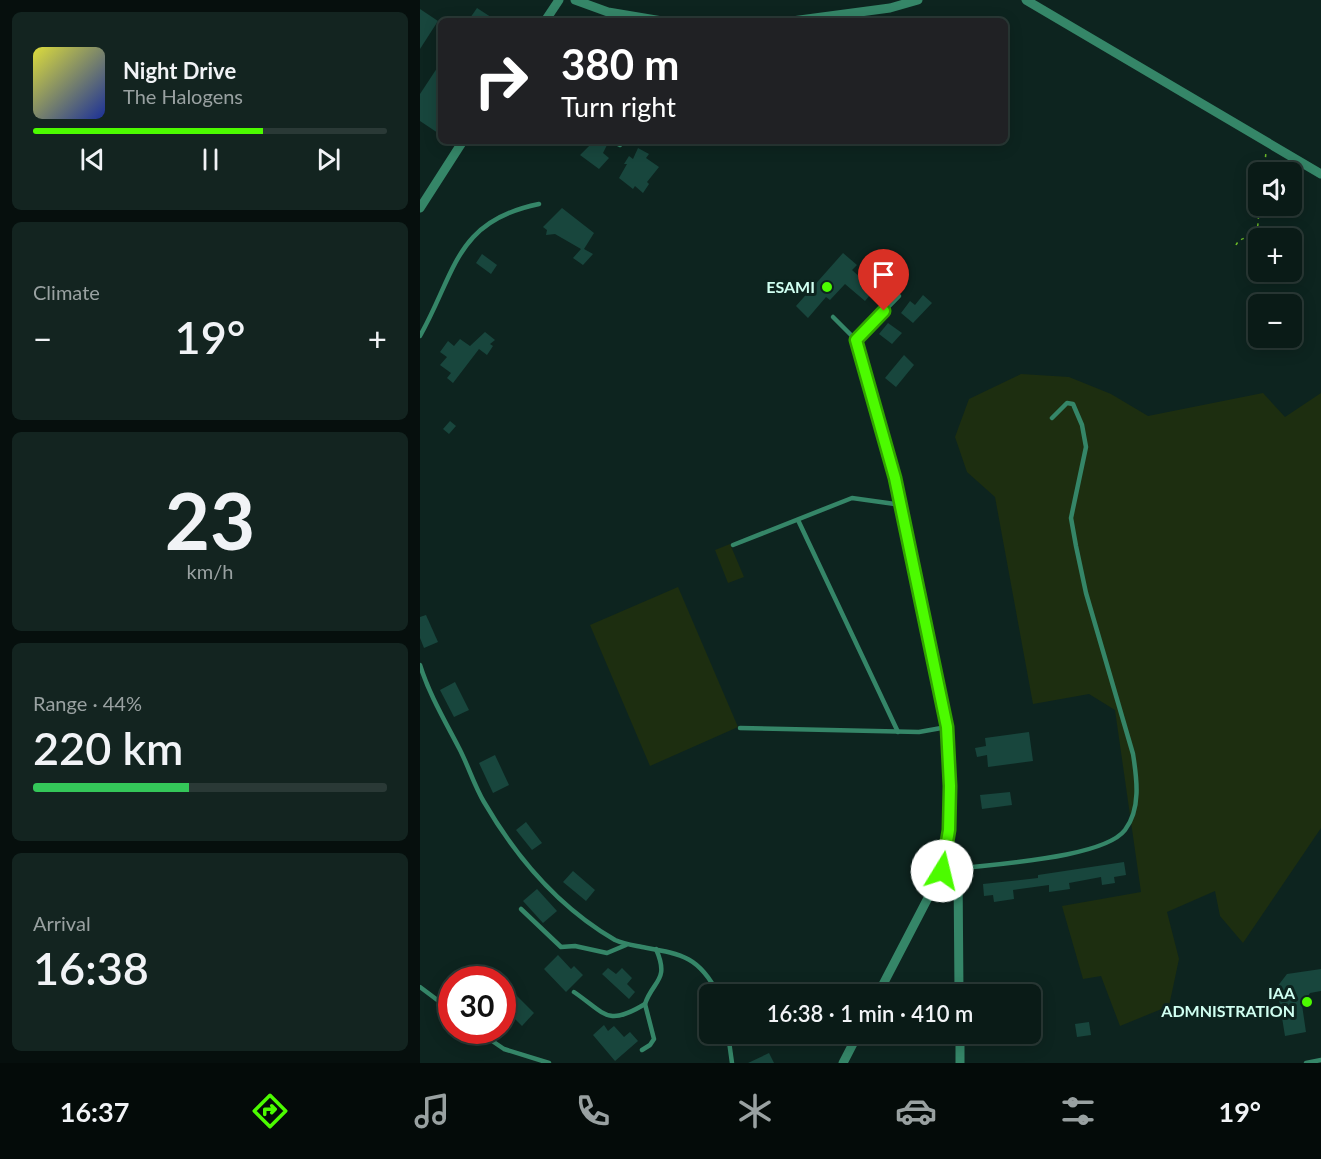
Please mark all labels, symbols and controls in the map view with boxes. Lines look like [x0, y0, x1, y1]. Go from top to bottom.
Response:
text: 380 m [561, 39, 679, 89]
icon: right [462, 42, 540, 120]
text: Night Drive [123, 57, 236, 84]
text: The Halogens [123, 84, 243, 108]
text: Turn right [561, 90, 676, 123]
icon: previous [76, 143, 109, 176]
icon: pause [194, 143, 227, 176]
icon: next [312, 143, 345, 176]
map controls [1248, 162, 1302, 348]
button: sound [1248, 162, 1302, 216]
button: + [1248, 228, 1302, 282]
pin [858, 249, 909, 311]
icon: arrive [867, 258, 900, 291]
place label: ESAMI [766, 277, 815, 296]
text: Climate [33, 280, 100, 304]
marker: ESAMI [820, 280, 834, 294]
button: − [1248, 294, 1302, 348]
text: 19° [175, 310, 245, 364]
text: − [33, 318, 52, 358]
text: + [368, 318, 387, 358]
text: 23 [165, 473, 255, 567]
text: km/h [187, 559, 233, 583]
text: Range · 44% [33, 691, 142, 715]
text: 220 km [33, 721, 183, 775]
position arrow [910, 839, 974, 903]
text: Arrival [33, 911, 91, 935]
text: 16:38 [33, 941, 149, 995]
speed limit sign: 30 [438, 966, 516, 1044]
place label: IAA ADMNISTRATION [1160, 983, 1296, 1020]
marker: IAA ADMNISTRATION [1300, 995, 1314, 1009]
text: 16:38 · 1 min · 410 m [767, 1000, 973, 1027]
icon: directions [249, 1090, 291, 1132]
icon: music [411, 1090, 453, 1132]
icon: phone [572, 1090, 614, 1132]
icon: climate [734, 1090, 776, 1132]
icon: car [895, 1090, 937, 1132]
icon: filters [1057, 1090, 1099, 1132]
text: 16:37 [60, 1095, 129, 1128]
text: 19° [1219, 1095, 1261, 1128]

